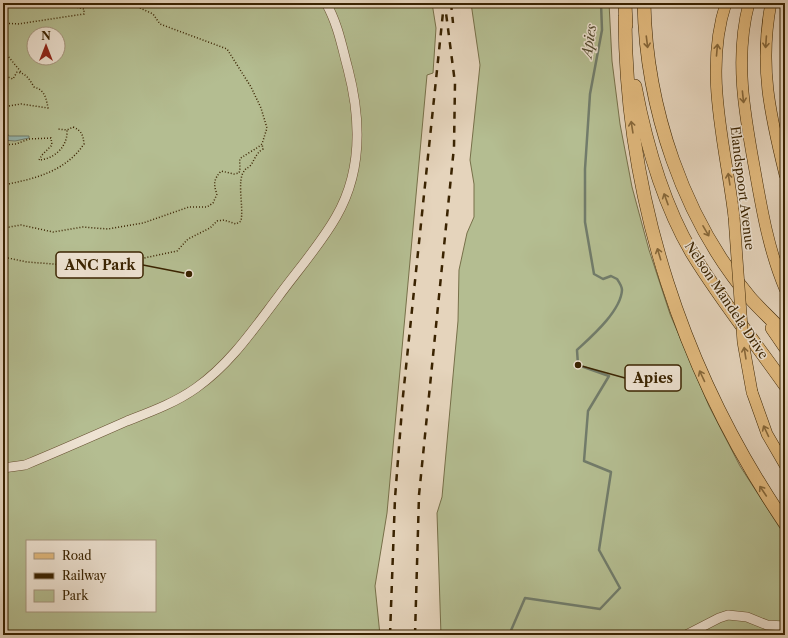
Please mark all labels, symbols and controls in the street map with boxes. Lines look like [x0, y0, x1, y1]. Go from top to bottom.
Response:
water label: Apies [577, 22, 600, 61]
north arrow [26, 26, 66, 66]
text: N [41, 29, 51, 43]
one-way arrow [643, 35, 650, 48]
one-way arrow [762, 35, 769, 48]
one-way arrow [714, 44, 721, 57]
one-way arrow [740, 90, 747, 103]
one-way arrow [628, 121, 636, 134]
street label: Elandspoort Avenue [727, 125, 759, 251]
one-way arrow [725, 173, 733, 186]
one-way arrow [662, 194, 670, 206]
one-way arrow [702, 225, 710, 236]
street label: Nelson Mandela Drive [682, 238, 772, 362]
one-way arrow [655, 247, 662, 260]
callout: ANC Park [56, 252, 143, 278]
text: ANC Park [63, 256, 136, 274]
one-way arrow [741, 347, 749, 360]
callout: Apies [625, 365, 681, 391]
text: Apies [632, 369, 673, 387]
one-way arrow [698, 371, 705, 383]
one-way arrow [762, 425, 769, 437]
one-way arrow [759, 486, 767, 497]
legend [26, 540, 156, 612]
text: Road [62, 548, 92, 563]
text: Railway [62, 568, 107, 583]
text: Park [62, 588, 89, 603]

